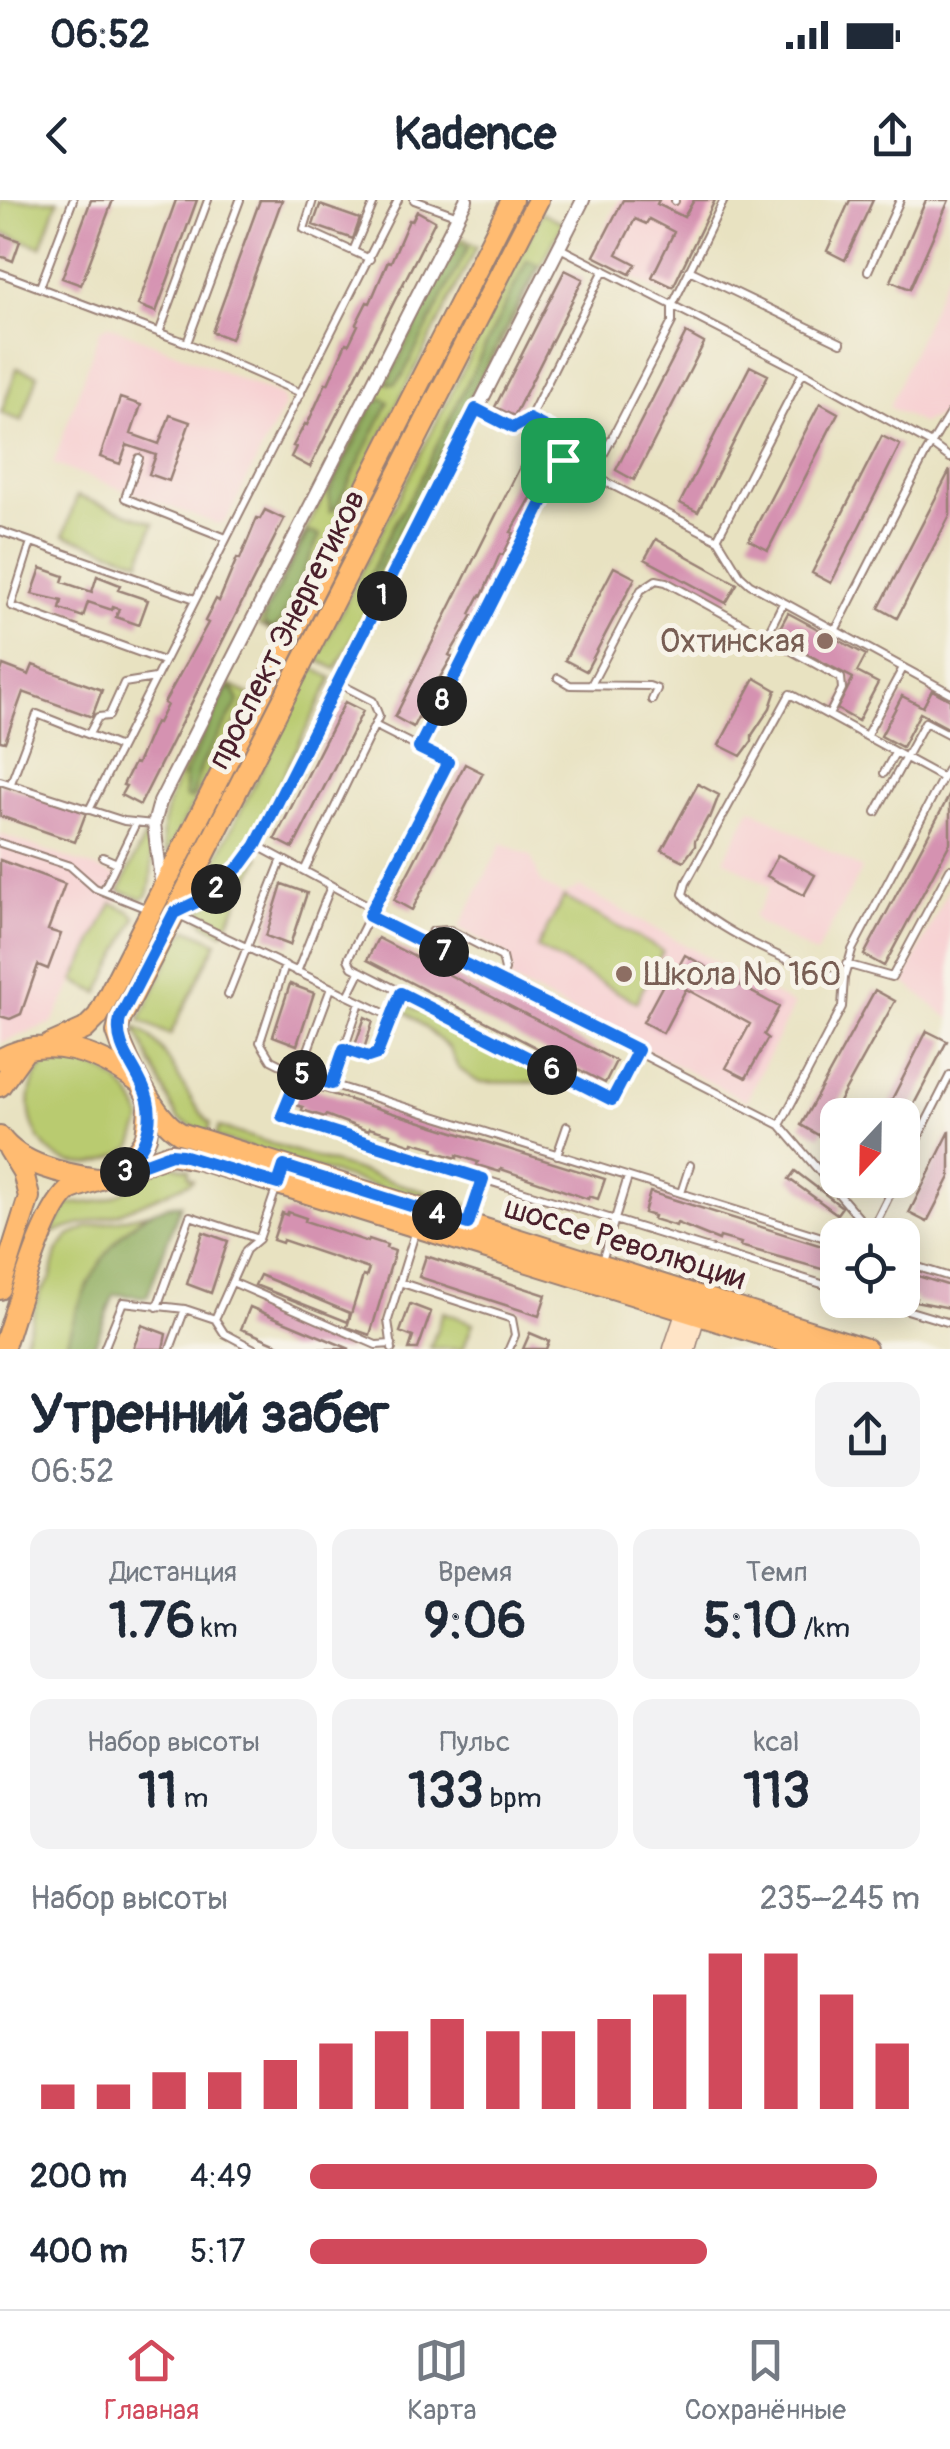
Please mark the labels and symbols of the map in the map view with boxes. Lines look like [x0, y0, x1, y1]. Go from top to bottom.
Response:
pin [521, 418, 606, 503]
street label: проспект Энергетиков [199, 483, 375, 776]
pin: 1 [357, 571, 407, 621]
place label: Охтинская [660, 622, 805, 662]
marker: Охтинская [814, 630, 836, 652]
pin: 8 [417, 676, 467, 726]
pin: 2 [191, 864, 241, 914]
pin: 7 [419, 927, 469, 977]
place label: Школа № 160 [644, 955, 841, 995]
marker: Школа № 160 [613, 963, 635, 985]
pin: 6 [527, 1045, 577, 1095]
pin: 5 [277, 1050, 327, 1100]
north arrow [820, 1098, 920, 1198]
pin: 3 [100, 1147, 150, 1197]
street label: шоссе Революции [499, 1187, 750, 1299]
pin: 4 [412, 1190, 462, 1240]

